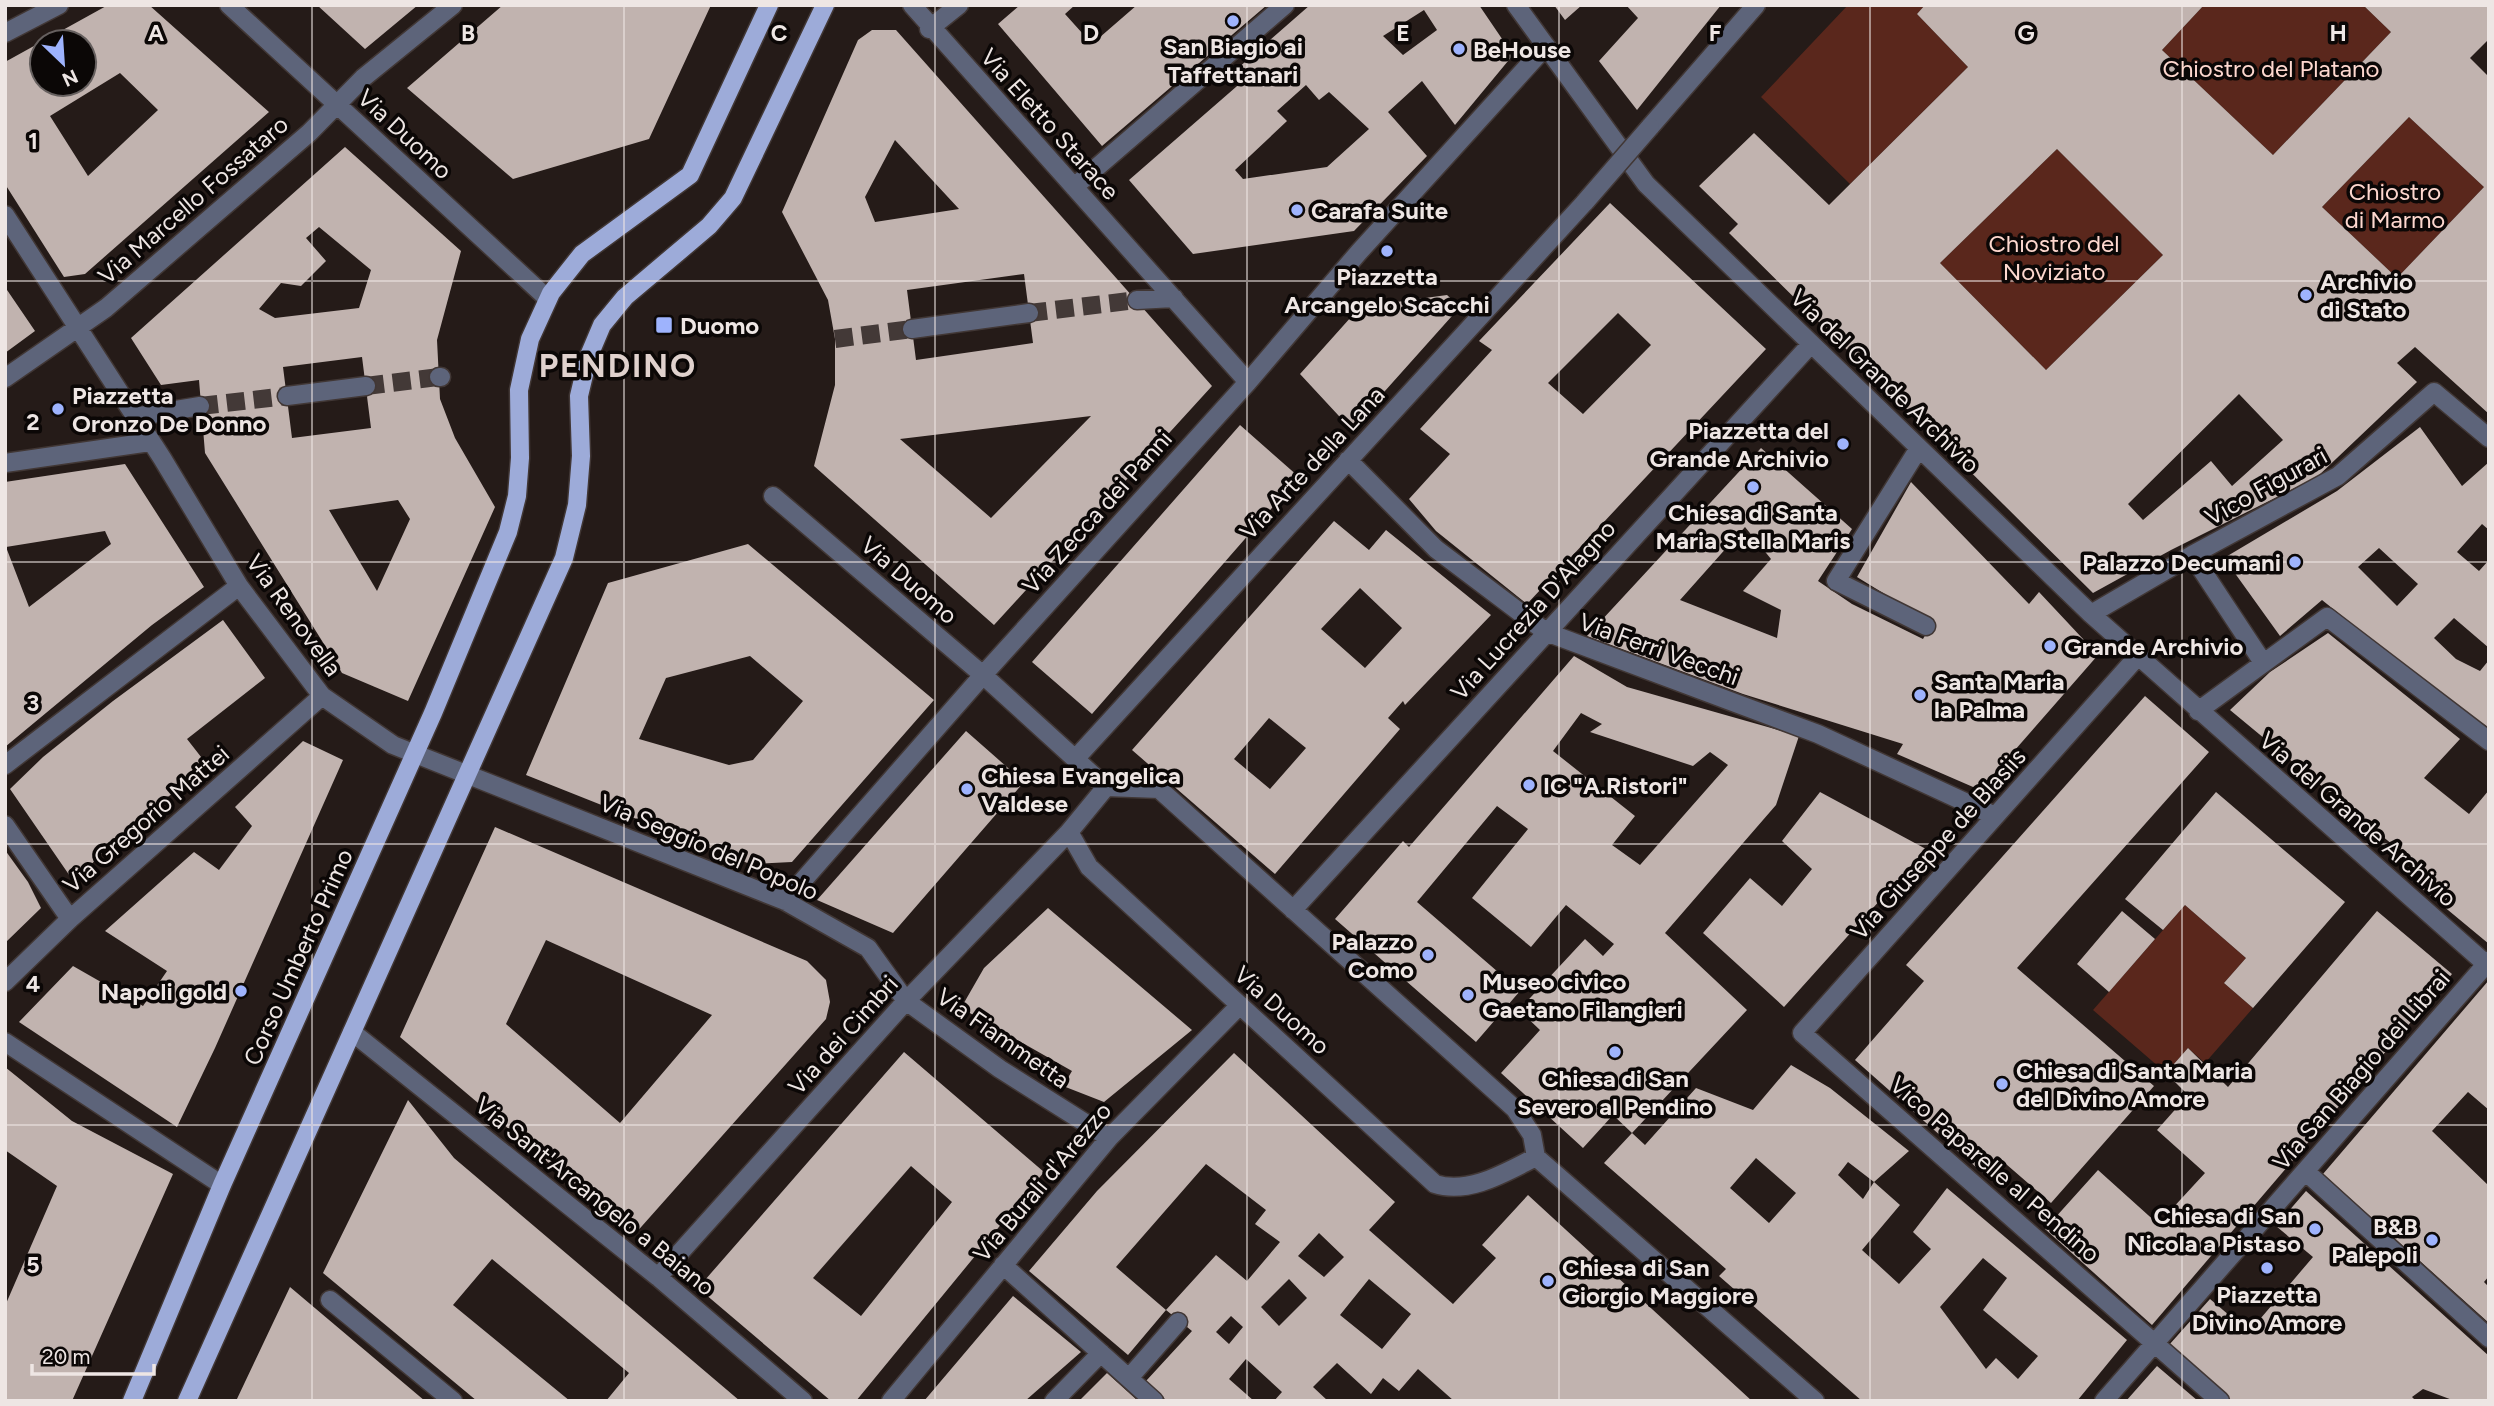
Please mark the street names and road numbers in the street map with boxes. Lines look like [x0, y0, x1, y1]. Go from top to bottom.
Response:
street label: Via Eletto Starace [975, 42, 1125, 206]
street label: Via Duomo [352, 83, 458, 185]
street label: Via Marcello Fossataro [92, 110, 294, 290]
street label: Via del Grande Archivio [1784, 283, 1986, 479]
street label: Via Arte della Lana [1234, 380, 1390, 546]
street label: Via Zecca dei Panni [1016, 424, 1178, 600]
street label: Vico Figurari [2200, 441, 2332, 531]
street label: Via Lucrezia D'Alagno [1444, 514, 1622, 706]
street label: Via Duomo [855, 530, 963, 630]
street label: Via Renovella [240, 548, 348, 682]
street label: Via Ferri Vecchi [1575, 607, 1743, 691]
street label: Via del Grande Archivio [2253, 725, 2463, 913]
street label: Via Gregorio Mattei [57, 739, 235, 899]
street label: Via Giuseppe de Blasiis [1844, 742, 2032, 946]
street label: Via Seggio del Popolo [595, 788, 823, 906]
street label: Corso Umberto Primo [237, 844, 359, 1070]
street label: Via Duomo [1228, 960, 1336, 1060]
street label: Via San Biagio dei Librai [2266, 964, 2456, 1176]
street label: Via dei Cimbri [782, 970, 904, 1100]
street label: Via Fiammetta [931, 982, 1075, 1094]
street label: Vico Paparelle al Pendino [1884, 1070, 2106, 1268]
street label: Via Sant'Arcangelo a Baiano [469, 1090, 721, 1302]
street label: Via Burali d'Arezzo [967, 1096, 1117, 1268]

